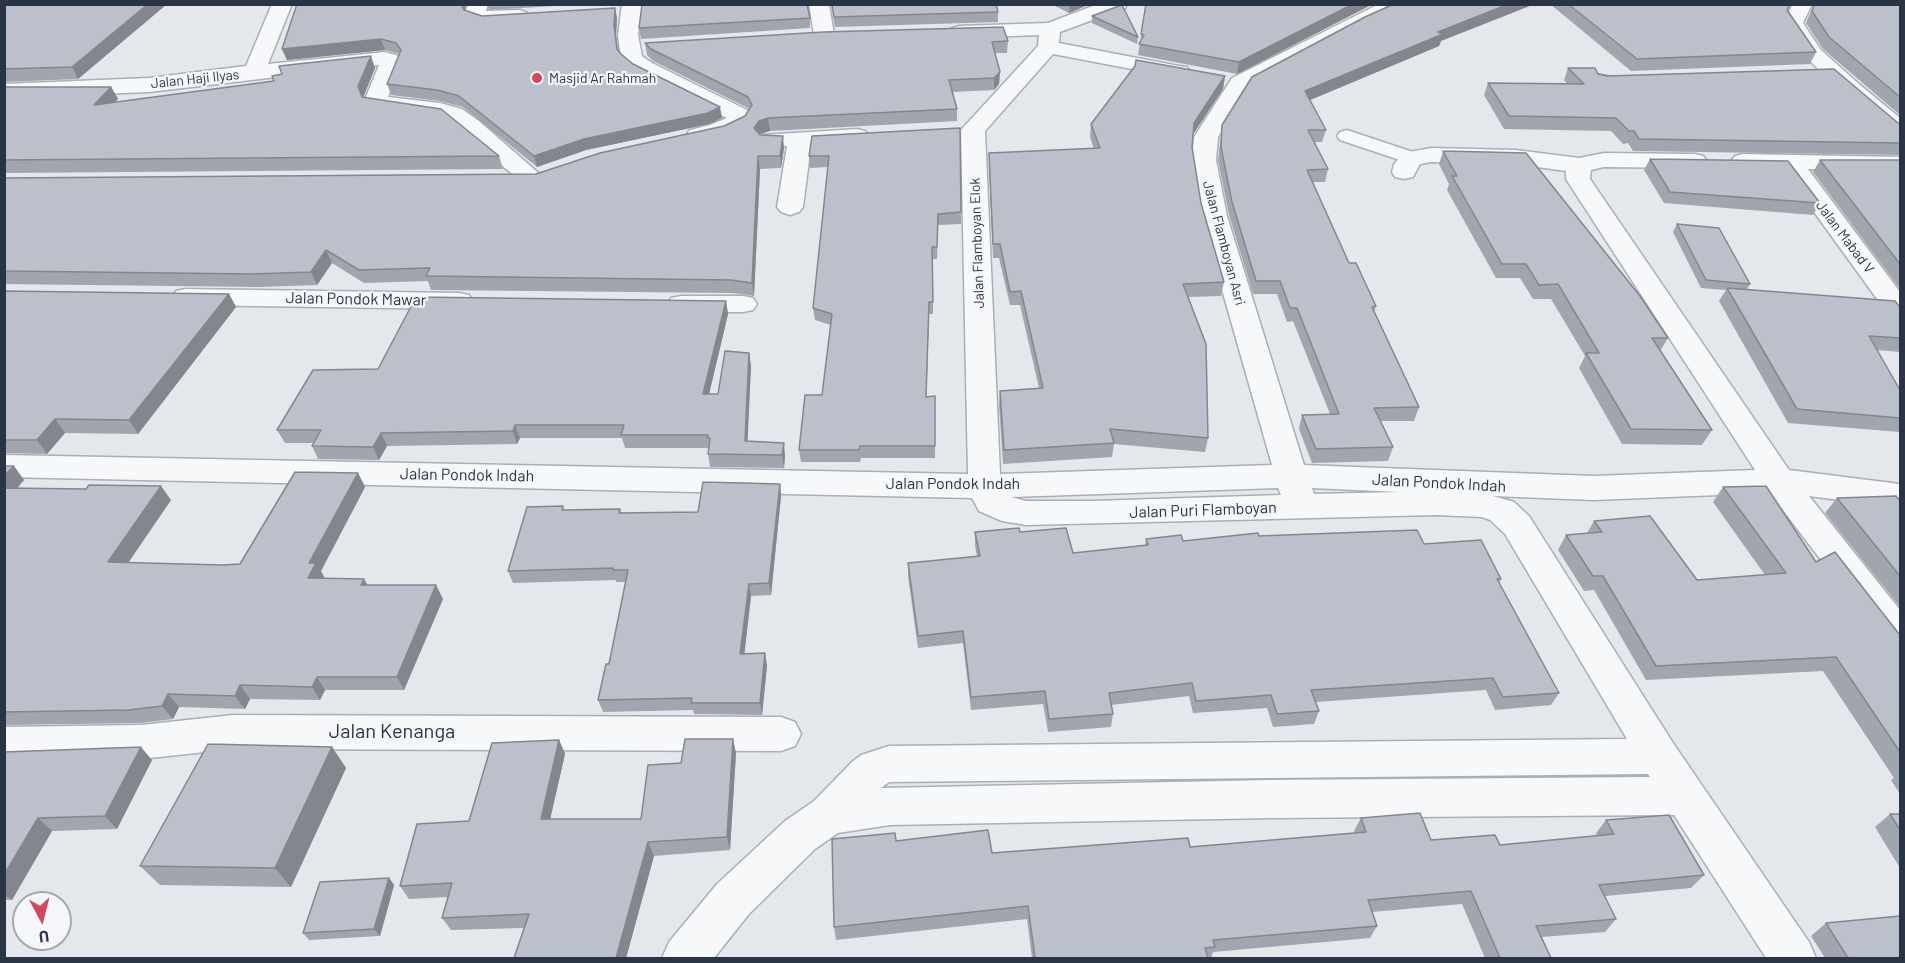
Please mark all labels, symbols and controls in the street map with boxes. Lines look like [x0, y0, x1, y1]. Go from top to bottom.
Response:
street label: Jalan Haji Ilyas [150, 66, 240, 92]
place label: Masjid Ar Rahmah [549, 70, 656, 86]
marker: Masjid Ar Rahmah [530, 71, 544, 85]
street label: Jalan Flamboyan Elok [966, 177, 988, 309]
street label: Jalan Flamboyan Asri [1199, 179, 1249, 307]
street label: Jalan Mabad V [1812, 197, 1878, 277]
street label: Jalan Pondok Mawar [285, 288, 427, 310]
street label: Jalan Pondok Indah [400, 464, 534, 486]
street label: Jalan Pondok Indah [1371, 470, 1507, 496]
street label: Jalan Pondok Indah [886, 474, 1020, 494]
street label: Jalan Puri Flamboyan [1129, 498, 1277, 522]
street label: Jalan Kenanga [329, 719, 455, 743]
north arrow [12, 891, 72, 951]
text: U [38, 927, 50, 947]

